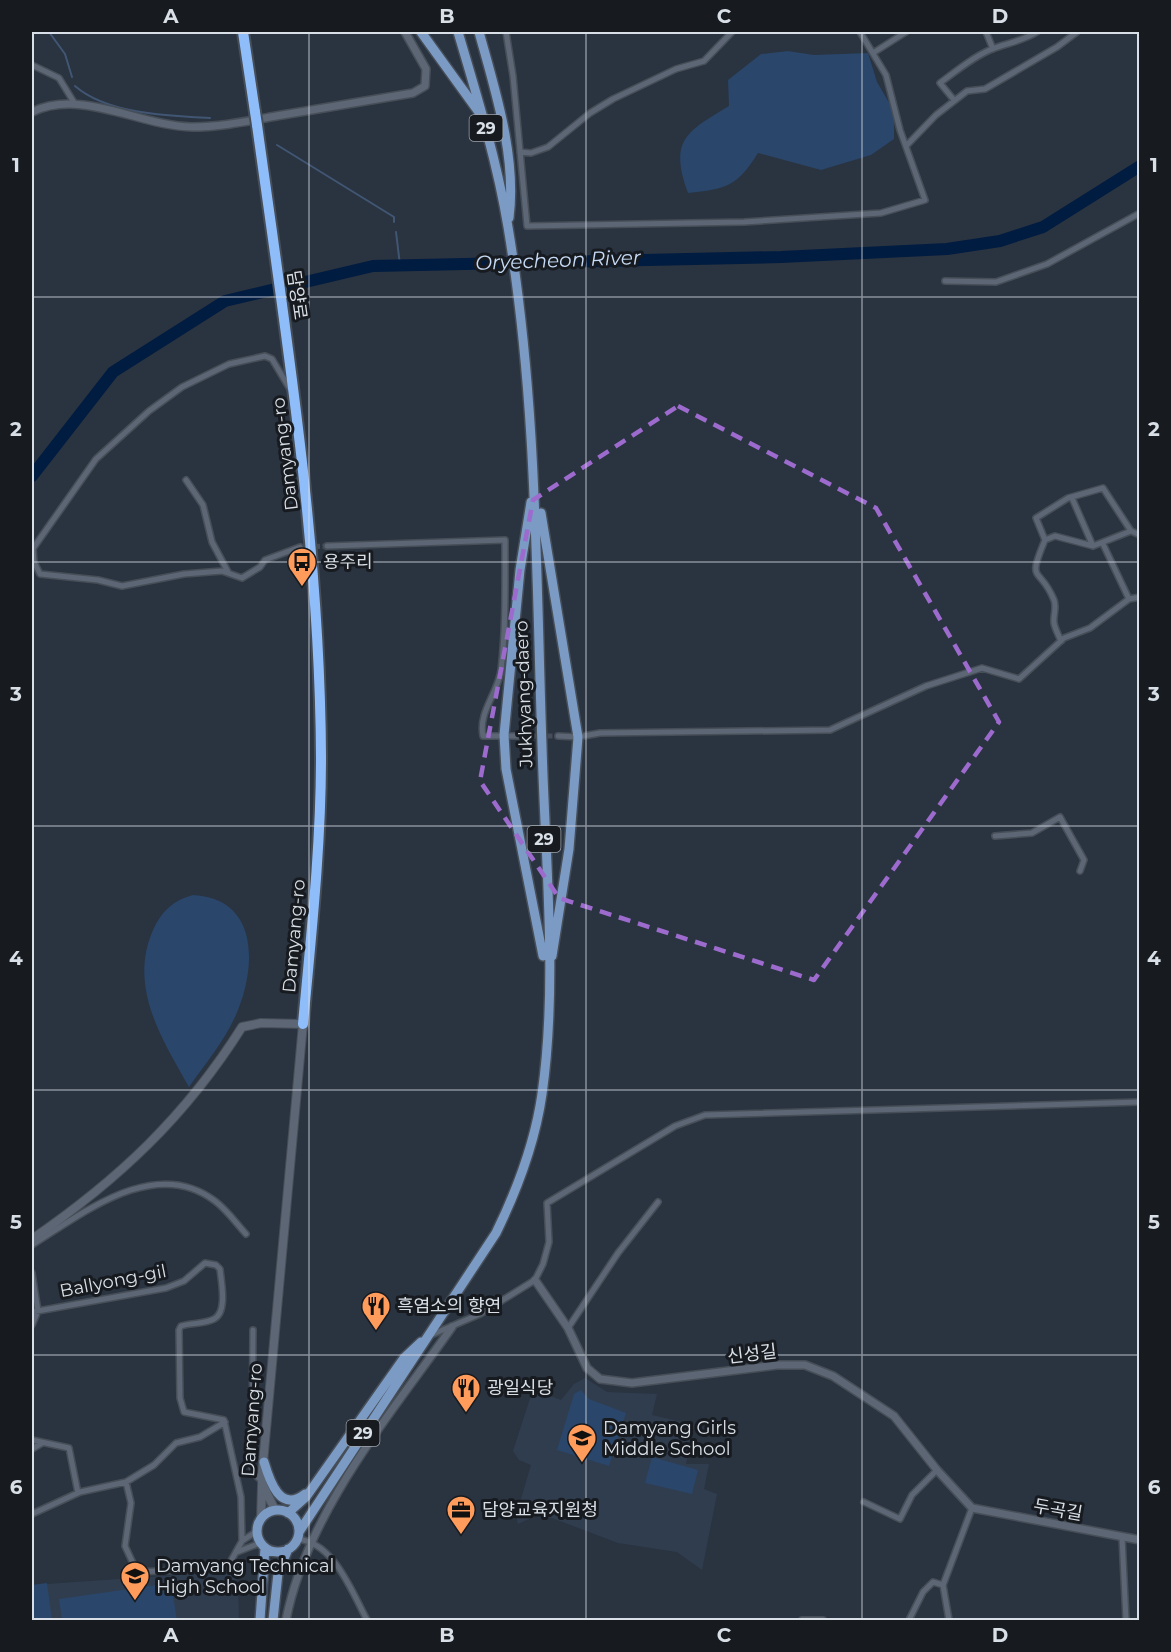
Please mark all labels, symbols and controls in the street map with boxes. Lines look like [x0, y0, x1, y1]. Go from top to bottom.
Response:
text: A [162, 4, 179, 28]
text: B [439, 4, 455, 28]
text: C [717, 4, 732, 28]
text: D [992, 4, 1008, 28]
road number: 29 [470, 115, 502, 141]
text: 1 [12, 153, 20, 177]
text: 1 [1150, 153, 1158, 177]
water label: Oryecheon River [475, 245, 642, 275]
street label: 담양로 [283, 269, 311, 321]
street label: Damyang-ro [267, 396, 303, 512]
text: 2 [10, 417, 22, 441]
text: 2 [1148, 417, 1160, 441]
bus stop icon: 용주리 [286, 546, 318, 588]
place label: 용주리 [323, 551, 373, 573]
street label: Jukhyang-daero [510, 620, 538, 769]
text: 3 [9, 682, 22, 706]
text: 3 [1147, 682, 1160, 706]
road number: 29 [528, 826, 560, 852]
street label: Damyang-ro [278, 878, 310, 994]
text: 4 [9, 946, 23, 970]
text: 4 [1147, 946, 1161, 970]
text: 5 [10, 1210, 22, 1234]
text: 5 [1148, 1210, 1160, 1234]
street label: Ballyong-gil [58, 1260, 168, 1302]
restaurant icon: 흑염소의 향연 [360, 1290, 392, 1332]
place label: 흑염소의 향연 [397, 1295, 501, 1317]
street label: 신성길 [726, 1340, 778, 1368]
street label: Damyang-ro [237, 1362, 267, 1478]
restaurant icon: 광일식당 [450, 1372, 482, 1414]
place label: 광일식당 [487, 1377, 553, 1399]
place label: Damyang Girls Middle School [603, 1417, 736, 1460]
road number: 29 [346, 1420, 380, 1446]
school or university icon: Damyang Girls Middle School [566, 1422, 598, 1464]
text: 6 [10, 1475, 23, 1499]
text: 6 [1148, 1475, 1161, 1499]
office icon: 담양교육지원청 [445, 1494, 477, 1536]
street label: 두곡길 [1032, 1495, 1084, 1525]
place label: 담양교육지원청 [482, 1499, 598, 1521]
place label: Damyang Technical High School [156, 1555, 334, 1598]
school or university icon: Damyang Technical High School [119, 1560, 151, 1602]
text: A [162, 1623, 179, 1647]
text: B [439, 1623, 455, 1647]
text: C [717, 1623, 732, 1647]
text: D [992, 1623, 1008, 1647]

